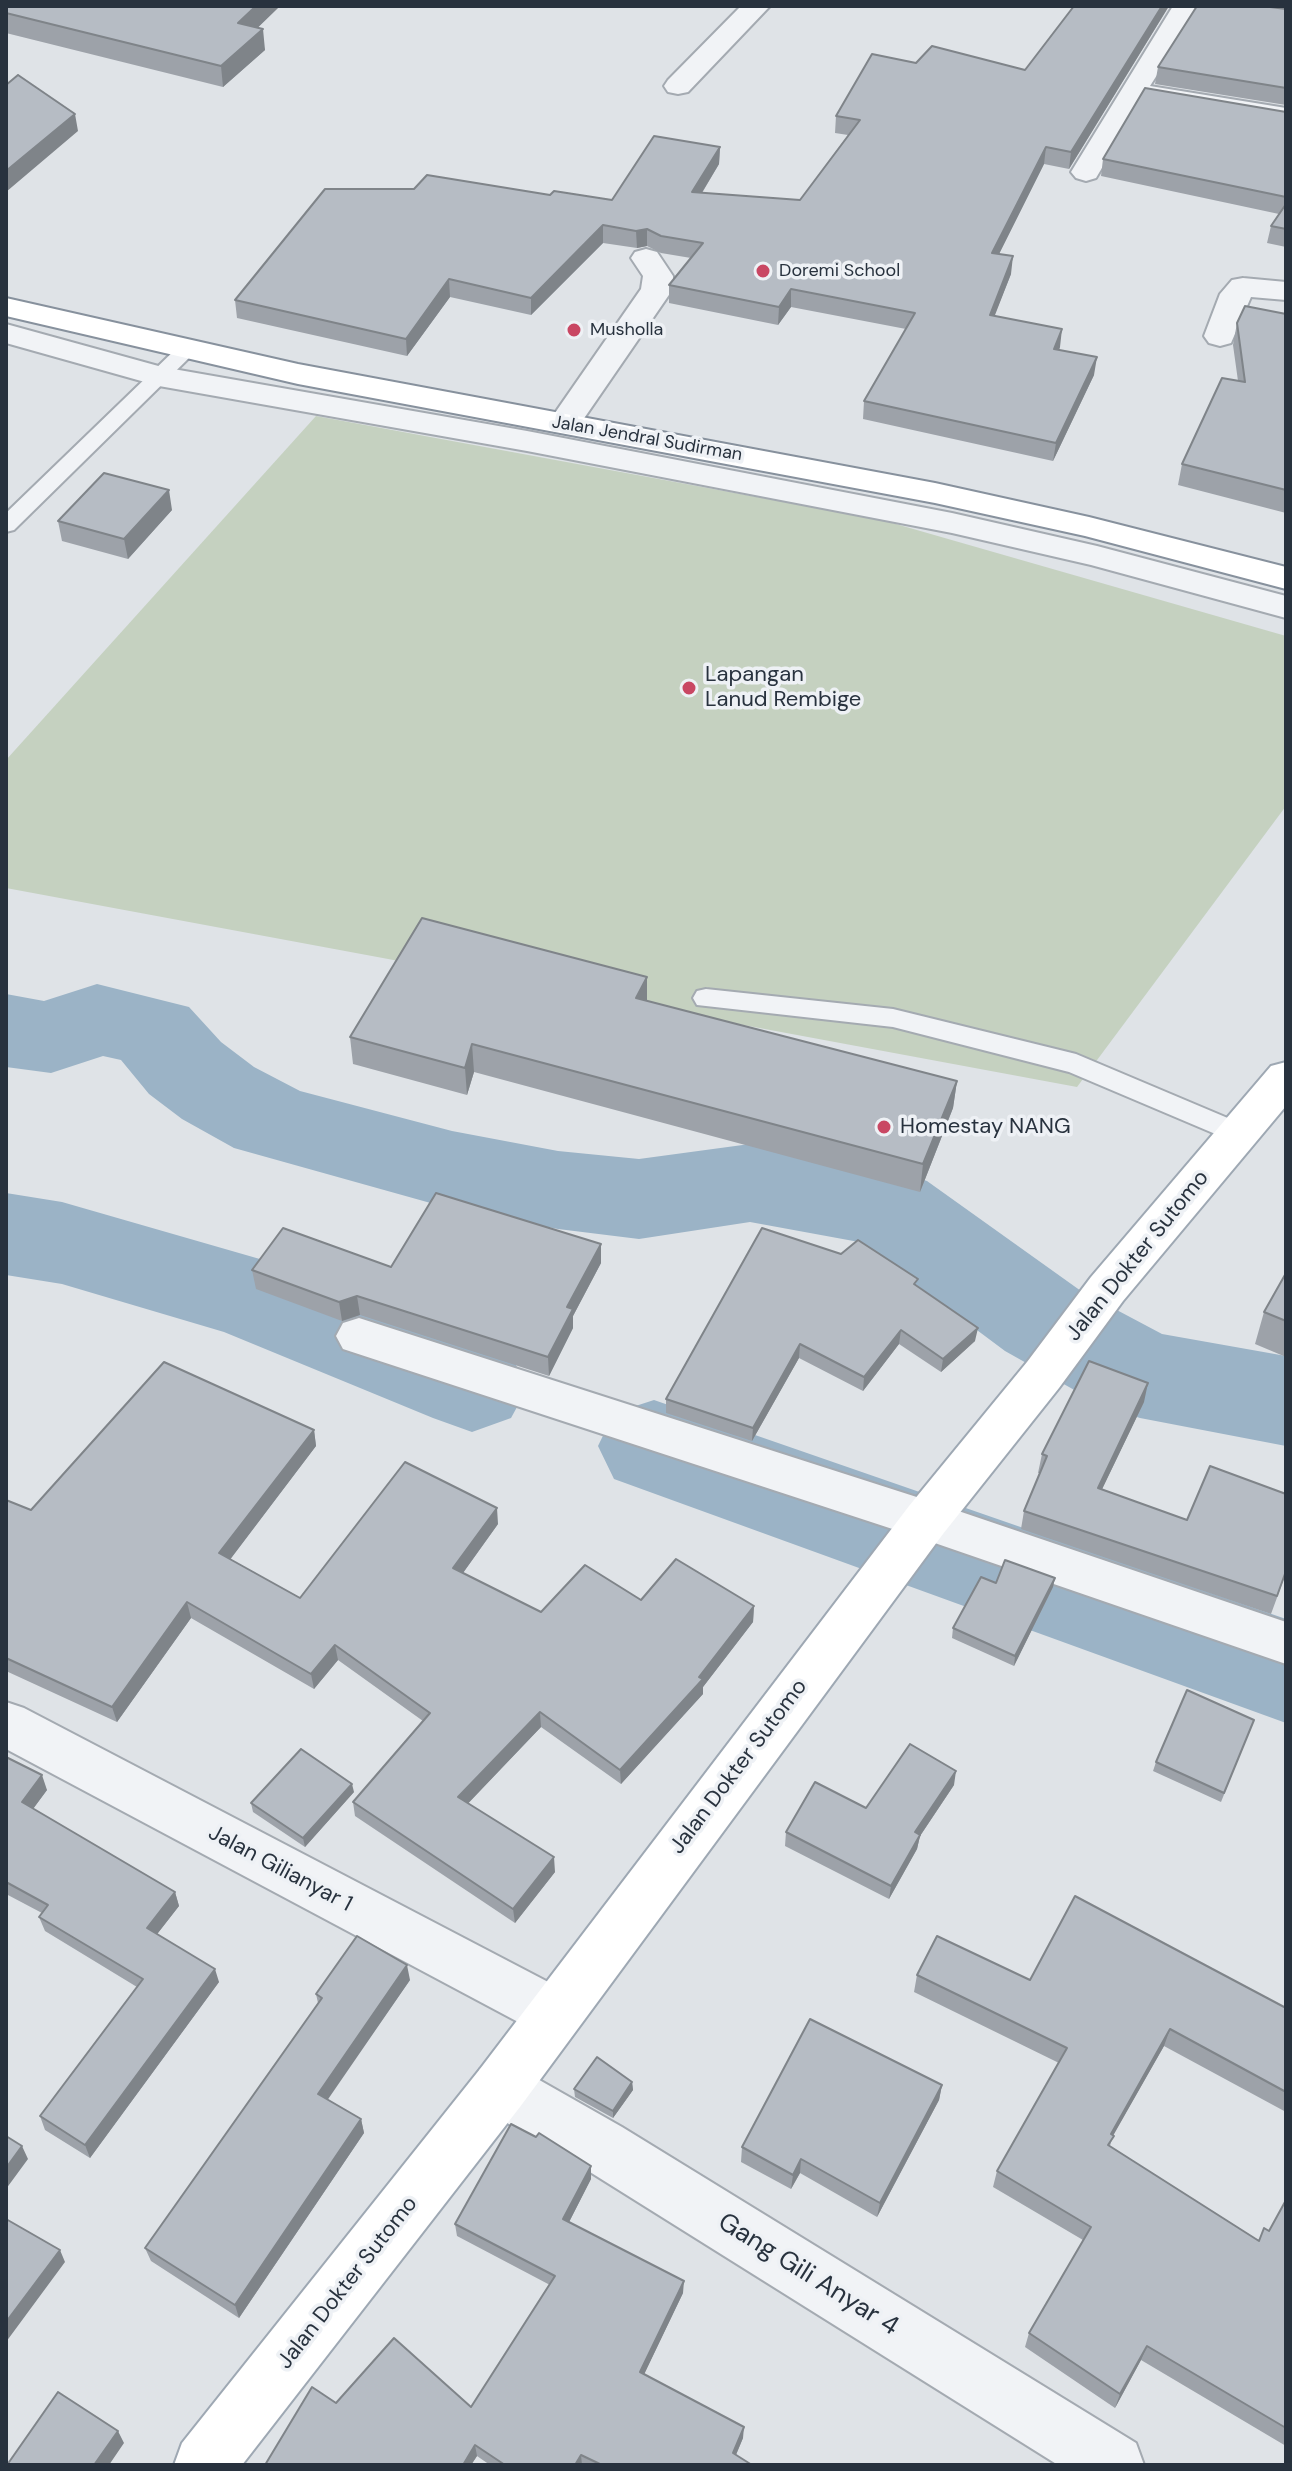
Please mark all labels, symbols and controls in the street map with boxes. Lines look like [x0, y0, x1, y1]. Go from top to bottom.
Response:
place label: Doremi School [779, 260, 900, 282]
marker: Doremi School [754, 262, 772, 280]
place label: Musholla [590, 319, 663, 341]
marker: Musholla [565, 321, 583, 339]
street label: Jalan Jendral Sudirman [550, 412, 744, 466]
place label: Lapangan Lanud Rembige [705, 662, 861, 714]
marker: Lapangan Lanud Rembige [680, 679, 698, 697]
place label: Homestay NANG [900, 1114, 1071, 1140]
marker: Homestay NANG [875, 1118, 893, 1136]
street label: Jalan Dokter Sutomo [1061, 1165, 1215, 1347]
street label: Jalan Dokter Sutomo [665, 1674, 813, 1860]
street label: Jalan Gilianyar 1 [204, 1820, 356, 1918]
street label: Jalan Dokter Sutomo [272, 2191, 424, 2375]
street label: Gang Gili Anyar 4 [712, 2207, 904, 2343]

